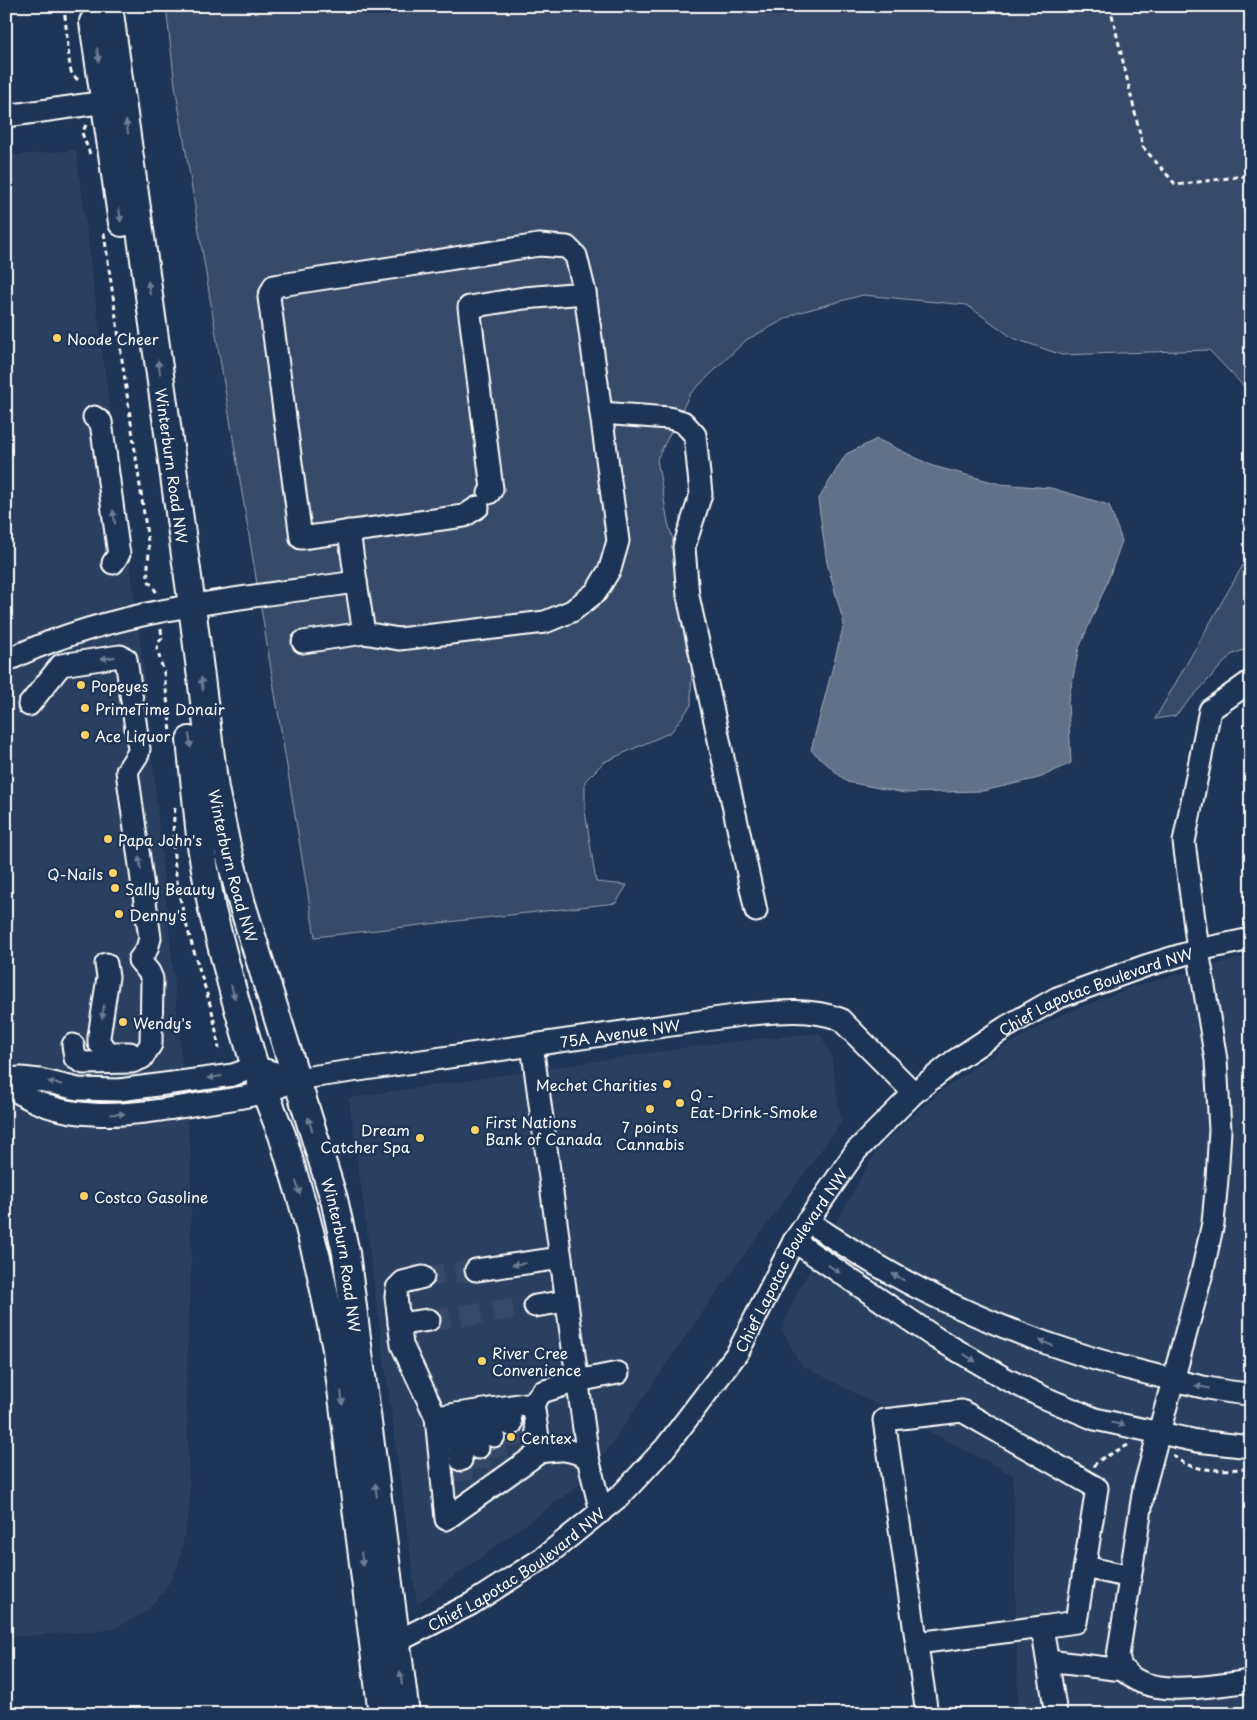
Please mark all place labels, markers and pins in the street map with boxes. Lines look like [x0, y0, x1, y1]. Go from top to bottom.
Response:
place label: Noode Cheer [67, 327, 159, 350]
marker: Noode Cheer [51, 332, 63, 344]
place label: Popeyes [91, 674, 148, 697]
marker: Popeyes [75, 679, 87, 691]
place label: PrimeTime Donair [95, 697, 225, 720]
marker: PrimeTime Donair [79, 702, 91, 714]
place label: Ace Liquor [95, 724, 170, 747]
marker: Ace Liquor [79, 729, 91, 741]
place label: Papa John's [118, 828, 202, 851]
marker: Papa John's [102, 833, 114, 845]
place label: Q-Nails [47, 862, 103, 885]
marker: Q-Nails [107, 867, 119, 879]
place label: Sally Beauty [125, 877, 215, 900]
marker: Sally Beauty [109, 882, 121, 894]
place label: Denny's [129, 903, 187, 926]
marker: Denny's [113, 908, 125, 920]
place label: Wendy's [133, 1011, 192, 1034]
marker: Wendy's [117, 1016, 129, 1028]
place label: Mechet Charities [536, 1073, 657, 1096]
marker: Mechet Charities [661, 1078, 673, 1090]
place label: Q - Eat-Drink-Smoke [690, 1083, 817, 1123]
marker: Q - Eat-Drink-Smoke [674, 1097, 686, 1109]
marker: 7 points Cannabis [644, 1103, 656, 1115]
place label: First Nations Bank of Canada [485, 1110, 603, 1150]
place label: 7 points Cannabis [616, 1115, 685, 1155]
place label: Dream Catcher Spa [320, 1118, 411, 1158]
marker: First Nations Bank of Canada [469, 1124, 481, 1136]
marker: Dream Catcher Spa [414, 1132, 426, 1144]
place label: Costco Gasoline [94, 1185, 208, 1208]
marker: Costco Gasoline [78, 1190, 90, 1202]
place label: River Cree Convenience [492, 1341, 581, 1381]
marker: River Cree Convenience [476, 1355, 488, 1367]
place label: Centex [521, 1426, 572, 1449]
marker: Centex [505, 1431, 517, 1443]

